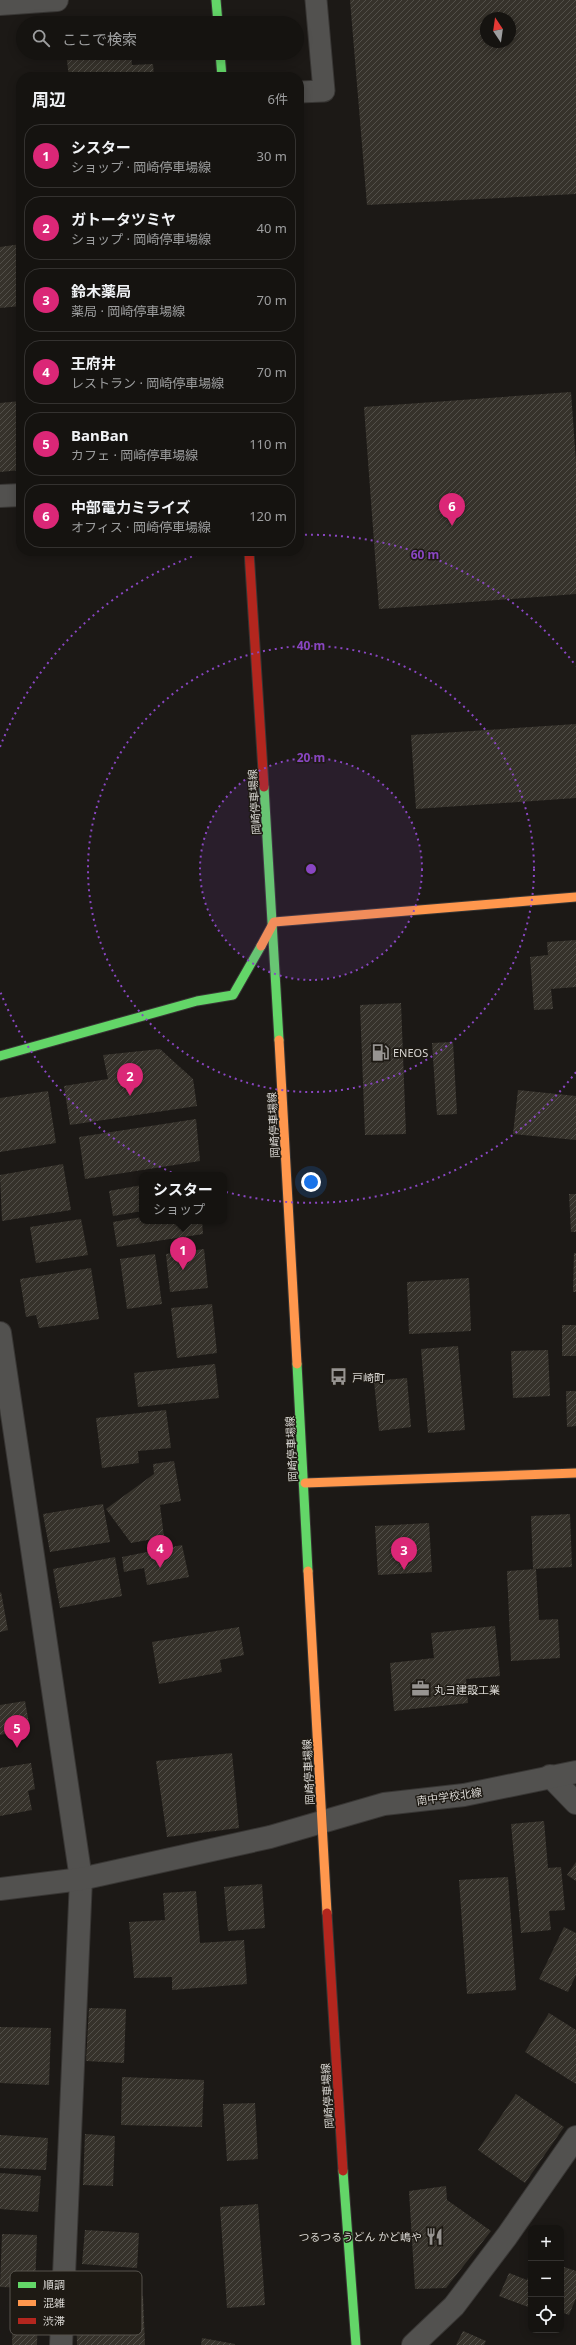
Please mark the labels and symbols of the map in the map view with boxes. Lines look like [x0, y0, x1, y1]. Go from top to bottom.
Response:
north arrow [480, 12, 516, 48]
pin: 6 [439, 493, 465, 526]
text: 60 m [411, 546, 439, 563]
text: 40 m [297, 637, 325, 654]
text: 20 m [297, 749, 325, 766]
street label: 岡崎停車場線 [244, 769, 264, 835]
centre of rings [304, 862, 318, 876]
fuel station icon: ENEOS [370, 1042, 390, 1062]
place label: ENEOS [393, 1045, 428, 1060]
pin: 2 [117, 1063, 143, 1096]
street label: 岡崎停車場線 [264, 1092, 282, 1158]
your location [301, 1172, 321, 1192]
pin: 1 [170, 1237, 196, 1270]
bus stop icon: 戸崎町 [329, 1367, 349, 1387]
place label: 戸崎町 [352, 1370, 385, 1385]
street label: 岡崎停車場線 [282, 1416, 300, 1482]
pin: 4 [147, 1535, 173, 1568]
pin: 3 [391, 1537, 417, 1570]
office icon: 丸ヨ建設工業 [411, 1679, 431, 1699]
place label: 丸ヨ建設工業 [434, 1682, 500, 1697]
pin: 5 [4, 1715, 30, 1748]
street label: 岡崎停車場線 [299, 1739, 317, 1805]
street label: 南中学校北線 [415, 1784, 483, 1808]
street label: 岡崎停車場線 [317, 2063, 337, 2129]
restaurant icon: つるつるうどん かど嶋や [425, 2226, 445, 2246]
place label: つるつるうどん かど嶋や [299, 2229, 422, 2244]
legend [10, 2271, 142, 2335]
text: 順調 [43, 2277, 65, 2292]
text: 混雑 [43, 2295, 65, 2310]
text: 渋滞 [43, 2313, 65, 2328]

